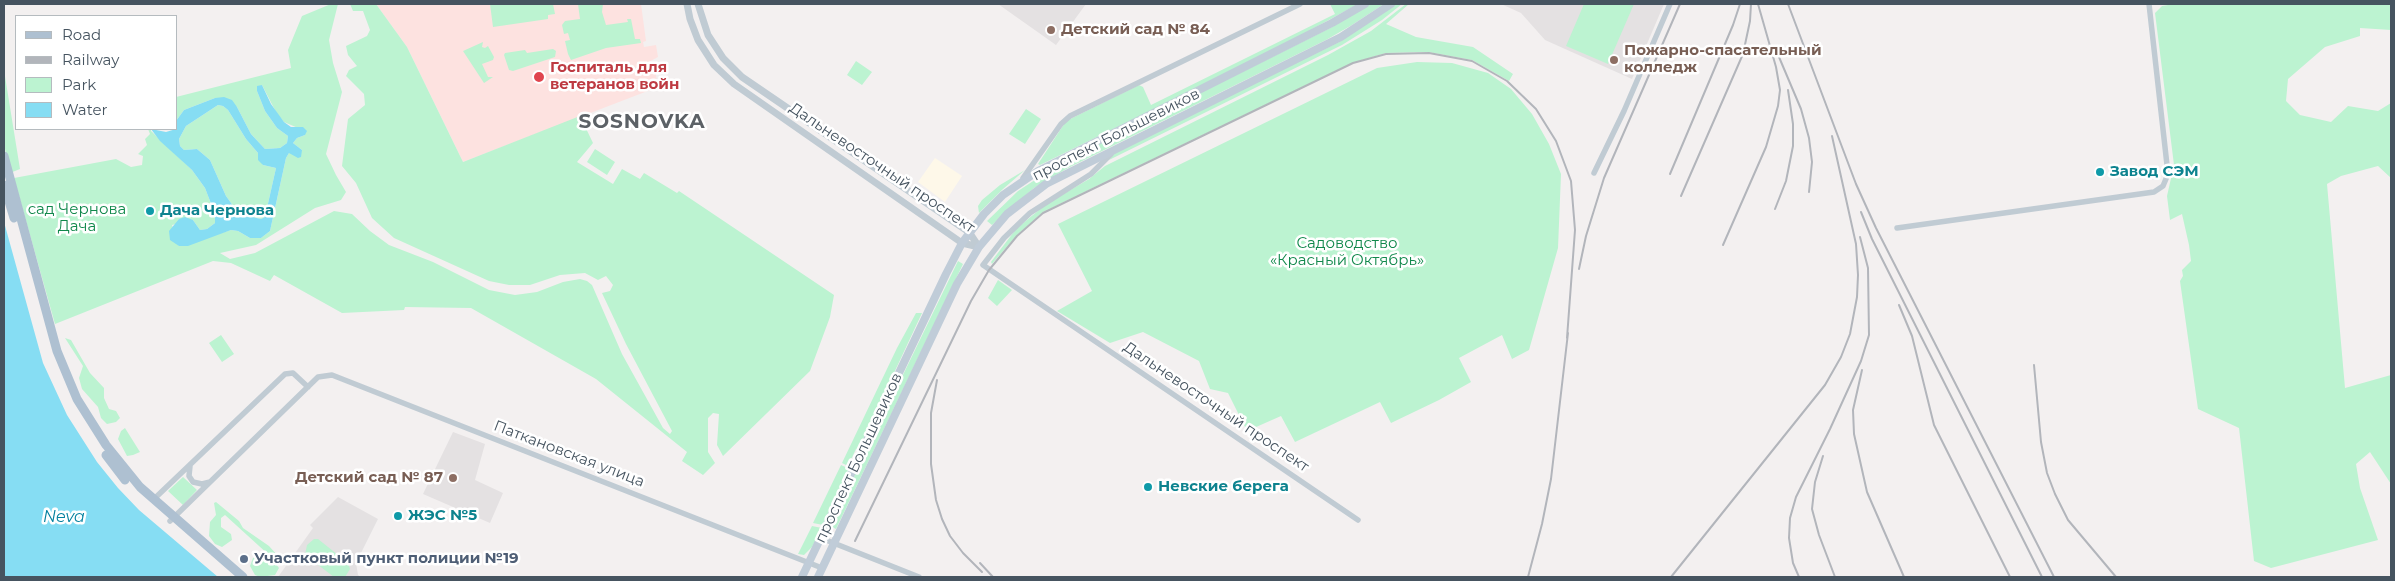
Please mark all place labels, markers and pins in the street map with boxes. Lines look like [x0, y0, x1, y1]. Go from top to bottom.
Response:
place label: Детский сад № 84 [1061, 21, 1210, 39]
marker: Детский сад № 84 [1045, 24, 1057, 36]
place label: Пожарно-спасательный колледж [1624, 42, 1822, 77]
marker: Пожарно-спасательный колледж [1608, 54, 1620, 66]
place label: Госпиталь для ветеранов войн [550, 59, 679, 94]
marker: Госпиталь для ветеранов войн [532, 70, 546, 84]
place label: Завод СЭМ [2110, 163, 2199, 181]
marker: Завод СЭМ [2094, 166, 2106, 178]
place label: Дача Чернова [160, 202, 274, 220]
marker: Дача Чернова [144, 205, 156, 217]
place label: Детский сад № 87 [295, 469, 443, 487]
marker: Детский сад № 87 [447, 472, 459, 484]
place label: Невские берега [1158, 478, 1289, 496]
marker: Невские берега [1142, 481, 1154, 493]
place label: ЖЭС №5 [408, 507, 477, 525]
marker: ЖЭС №5 [392, 510, 404, 522]
place label: Участковый пункт полиции №19 [254, 550, 519, 568]
marker: Участковый пункт полиции №19 [238, 553, 250, 565]

